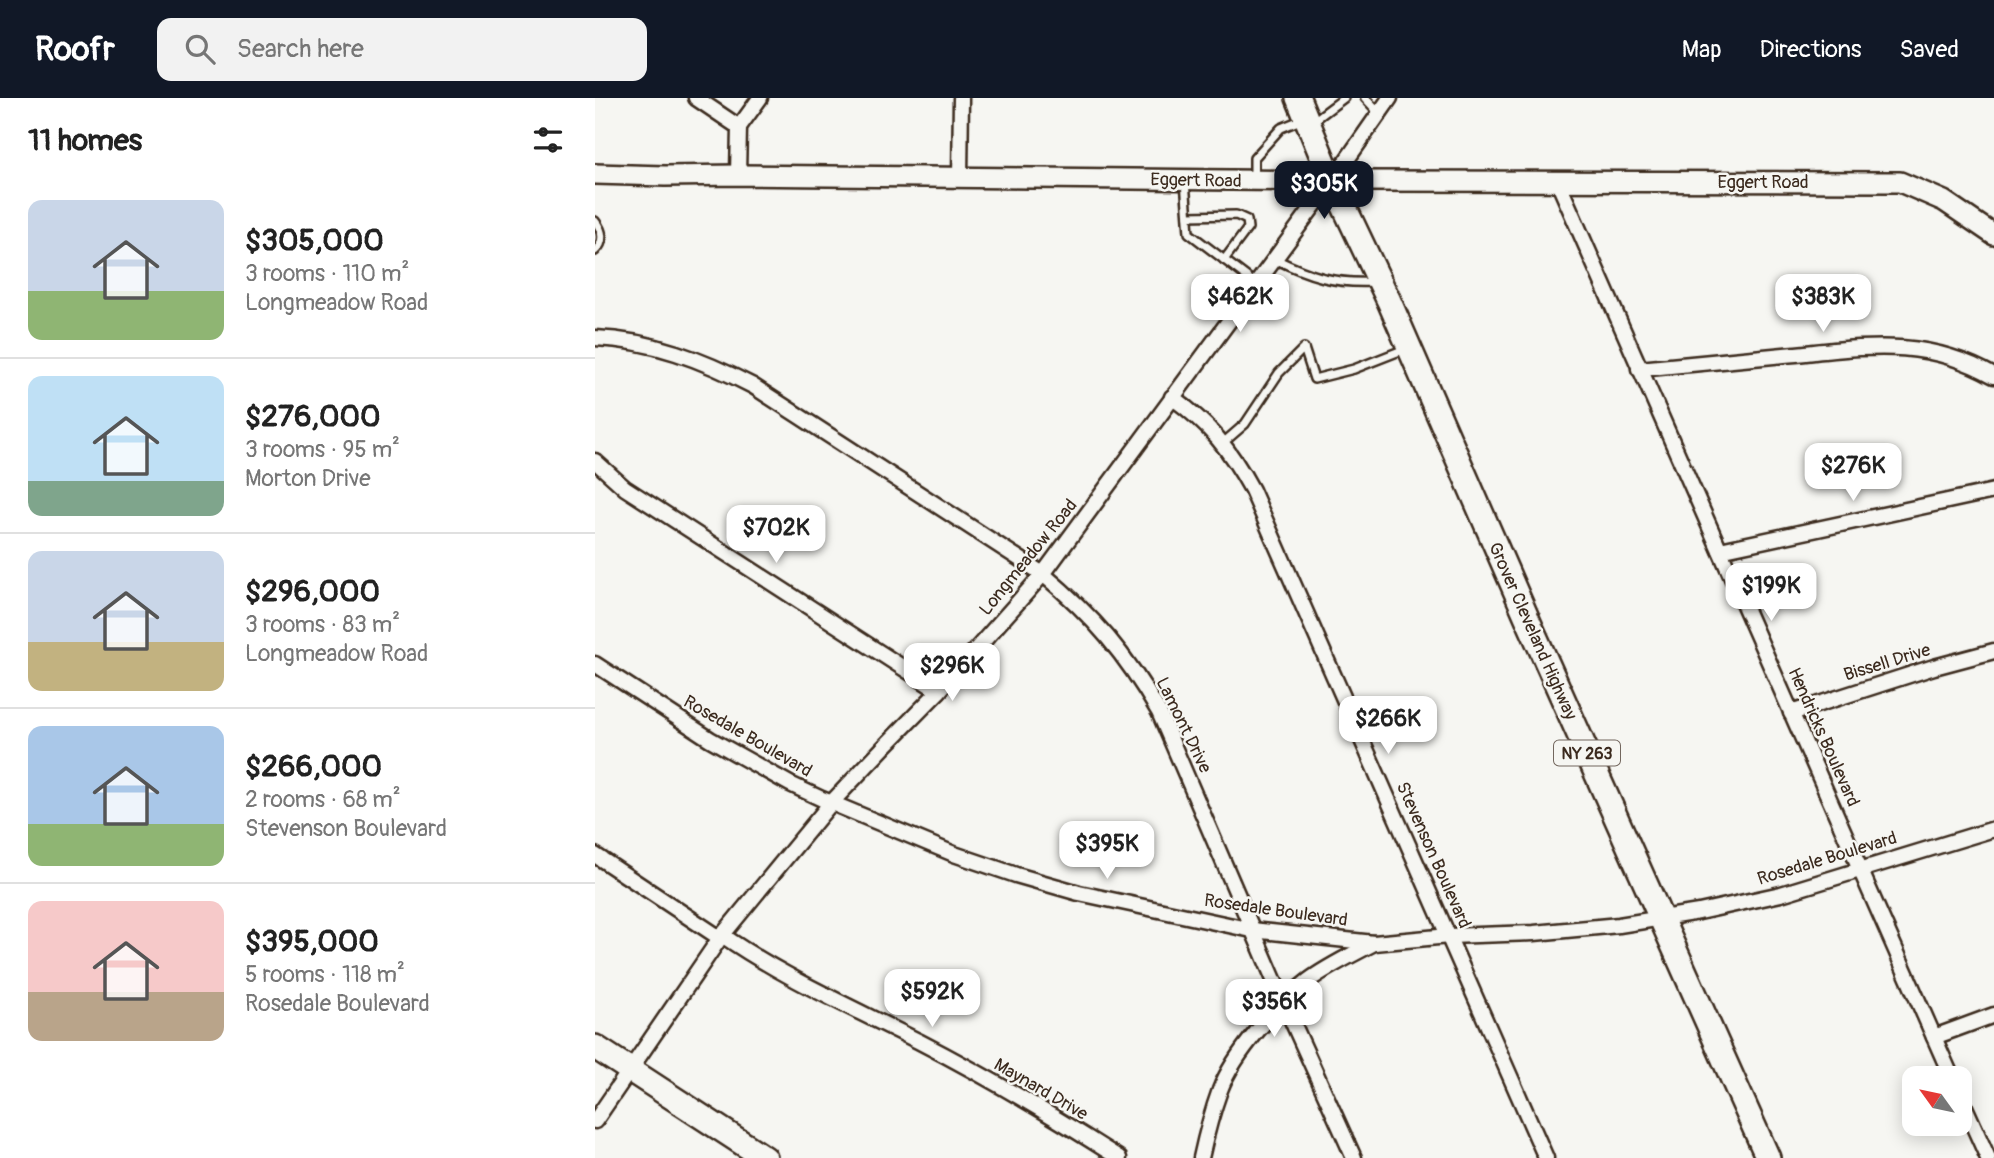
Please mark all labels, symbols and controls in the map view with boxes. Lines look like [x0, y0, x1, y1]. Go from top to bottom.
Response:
search box [157, 18, 647, 81]
text: Roofr [35, 29, 115, 70]
icon: search [181, 30, 219, 68]
text: Search here [237, 33, 364, 65]
text: Map [1682, 35, 1722, 64]
text: Directions [1760, 35, 1861, 64]
text: Saved [1899, 35, 1959, 64]
icon: filters [529, 121, 567, 159]
text: 11 homes [28, 122, 142, 159]
pin: $305K [1275, 162, 1373, 221]
street label: Eggert Road [1150, 168, 1242, 193]
text: $305K [1290, 169, 1358, 198]
street label: Eggert Road [1717, 171, 1809, 194]
text: $305,000 [245, 222, 384, 259]
icon: home [84, 228, 168, 312]
text: 3 rooms · 110 m² [245, 259, 409, 288]
pin: $462K [1191, 274, 1289, 334]
pin: $383K [1774, 274, 1872, 334]
text: $462K [1207, 282, 1273, 311]
text: $383K [1791, 282, 1855, 311]
text: Longmeadow Road [245, 288, 428, 317]
text: $276,000 [245, 398, 380, 435]
icon: home [84, 404, 168, 488]
text: 3 rooms · 95 m² [245, 435, 400, 464]
pin: $276K [1804, 444, 1902, 503]
text: $276K [1821, 451, 1885, 480]
text: Morton Drive [245, 464, 371, 493]
street label: Longmeadow Road [974, 494, 1082, 620]
pin: $702K [727, 505, 825, 565]
text: $702K [742, 513, 810, 542]
street label: Grover Cleveland Highway [1483, 539, 1582, 724]
pin: $199K [1722, 564, 1820, 623]
text: $199K [1741, 571, 1801, 600]
text: $296,000 [245, 573, 380, 610]
icon: home [84, 579, 168, 663]
text: 3 rooms · 83 m² [245, 610, 400, 639]
street label: Bissell Drive [1841, 638, 1933, 687]
text: Longmeadow Road [245, 639, 428, 668]
pin: $296K [903, 644, 1001, 703]
text: $296K [920, 651, 984, 680]
street label: Hendricks Boulevard [1783, 664, 1865, 810]
street label: Lamont Drive [1151, 674, 1217, 777]
street label: Rosedale Boulevard [679, 690, 816, 783]
pin: $266K [1339, 696, 1437, 756]
text: $266K [1355, 704, 1421, 733]
road number: NY 263 [1554, 740, 1620, 766]
text: $266,000 [245, 748, 382, 785]
icon: home [84, 754, 168, 838]
street label: Stevenson Boulevard [1391, 778, 1476, 932]
text: 2 rooms · 68 m² [245, 785, 401, 814]
text: Stevenson Boulevard [245, 814, 447, 843]
pin: $395K [1058, 822, 1156, 881]
street label: Rosedale Boulevard [1755, 826, 1900, 891]
text: $395K [1075, 829, 1139, 858]
street label: Rosedale Boulevard [1203, 889, 1349, 932]
text: $395,000 [245, 923, 379, 960]
icon: home [84, 929, 168, 1013]
text: 5 rooms · 118 m² [245, 960, 405, 989]
pin: $592K [883, 970, 981, 1029]
text: $592K [900, 977, 964, 1006]
pin: $356K [1225, 979, 1323, 1039]
text: $356K [1241, 987, 1307, 1016]
text: Rosedale Boulevard [245, 989, 430, 1018]
street label: Maynard Drive [990, 1053, 1092, 1126]
north arrow [1902, 1066, 1972, 1136]
map controls [1902, 1066, 1972, 1136]

